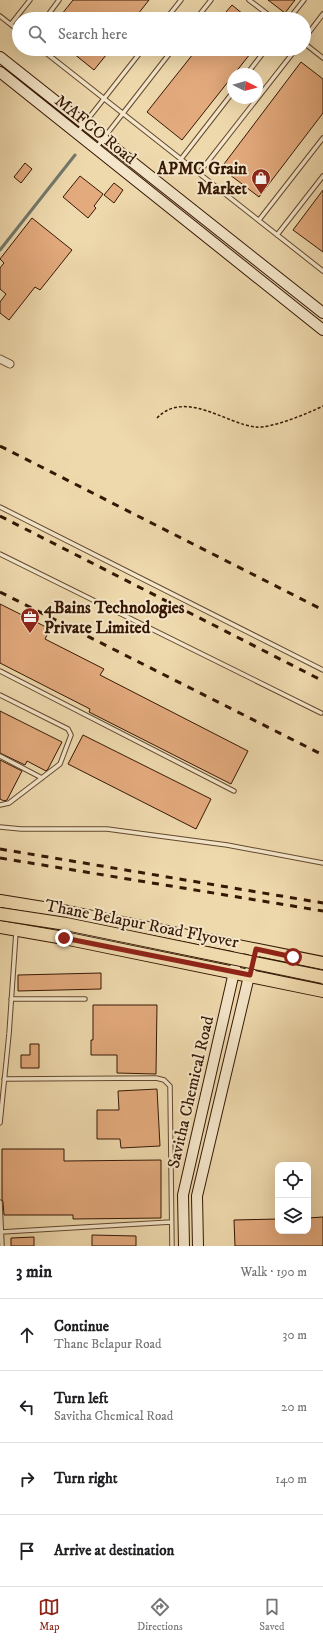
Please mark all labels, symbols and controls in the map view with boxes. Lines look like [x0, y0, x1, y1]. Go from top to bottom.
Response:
search box [12, 12, 311, 56]
icon: search [26, 23, 48, 45]
text: Search here [58, 25, 127, 44]
north arrow [227, 68, 263, 104]
street label: MAFCO Road [50, 90, 141, 170]
place label: APMC Grain Market [156, 158, 248, 200]
shop icon: APMC Grain Market [250, 167, 272, 195]
place label: 4Bains Technologies Private Limited [43, 597, 185, 639]
office icon: 4Bains Technologies Private Limited [19, 606, 41, 634]
street label: Thane Belapur Road Flyover [43, 894, 241, 954]
route end [55, 929, 73, 947]
route start [284, 948, 302, 966]
street label: Savitha Chemical Road [163, 1013, 219, 1171]
map controls [275, 1162, 311, 1234]
button: locate [275, 1162, 311, 1198]
button: layers [275, 1198, 311, 1234]
text: 3 min [16, 1261, 52, 1283]
text: Walk · 190 m [241, 1264, 307, 1280]
text: Continue [54, 1317, 109, 1336]
icon: ahead [16, 1324, 38, 1346]
text: 30 m [283, 1327, 307, 1343]
text: Thane Belapur Road [54, 1336, 162, 1352]
text: Turn left [54, 1389, 108, 1408]
icon: left [16, 1396, 38, 1418]
text: 20 m [281, 1399, 307, 1415]
text: Savitha Chemical Road [54, 1408, 173, 1424]
icon: right [16, 1468, 38, 1490]
text: Turn right [54, 1469, 117, 1488]
text: 140 m [275, 1471, 307, 1487]
icon: arrive [16, 1540, 38, 1562]
text: Arrive at destination [54, 1541, 174, 1560]
tab: Map [38, 1596, 60, 1634]
tab: Directions [137, 1596, 183, 1634]
tab: Saved [259, 1596, 285, 1634]

